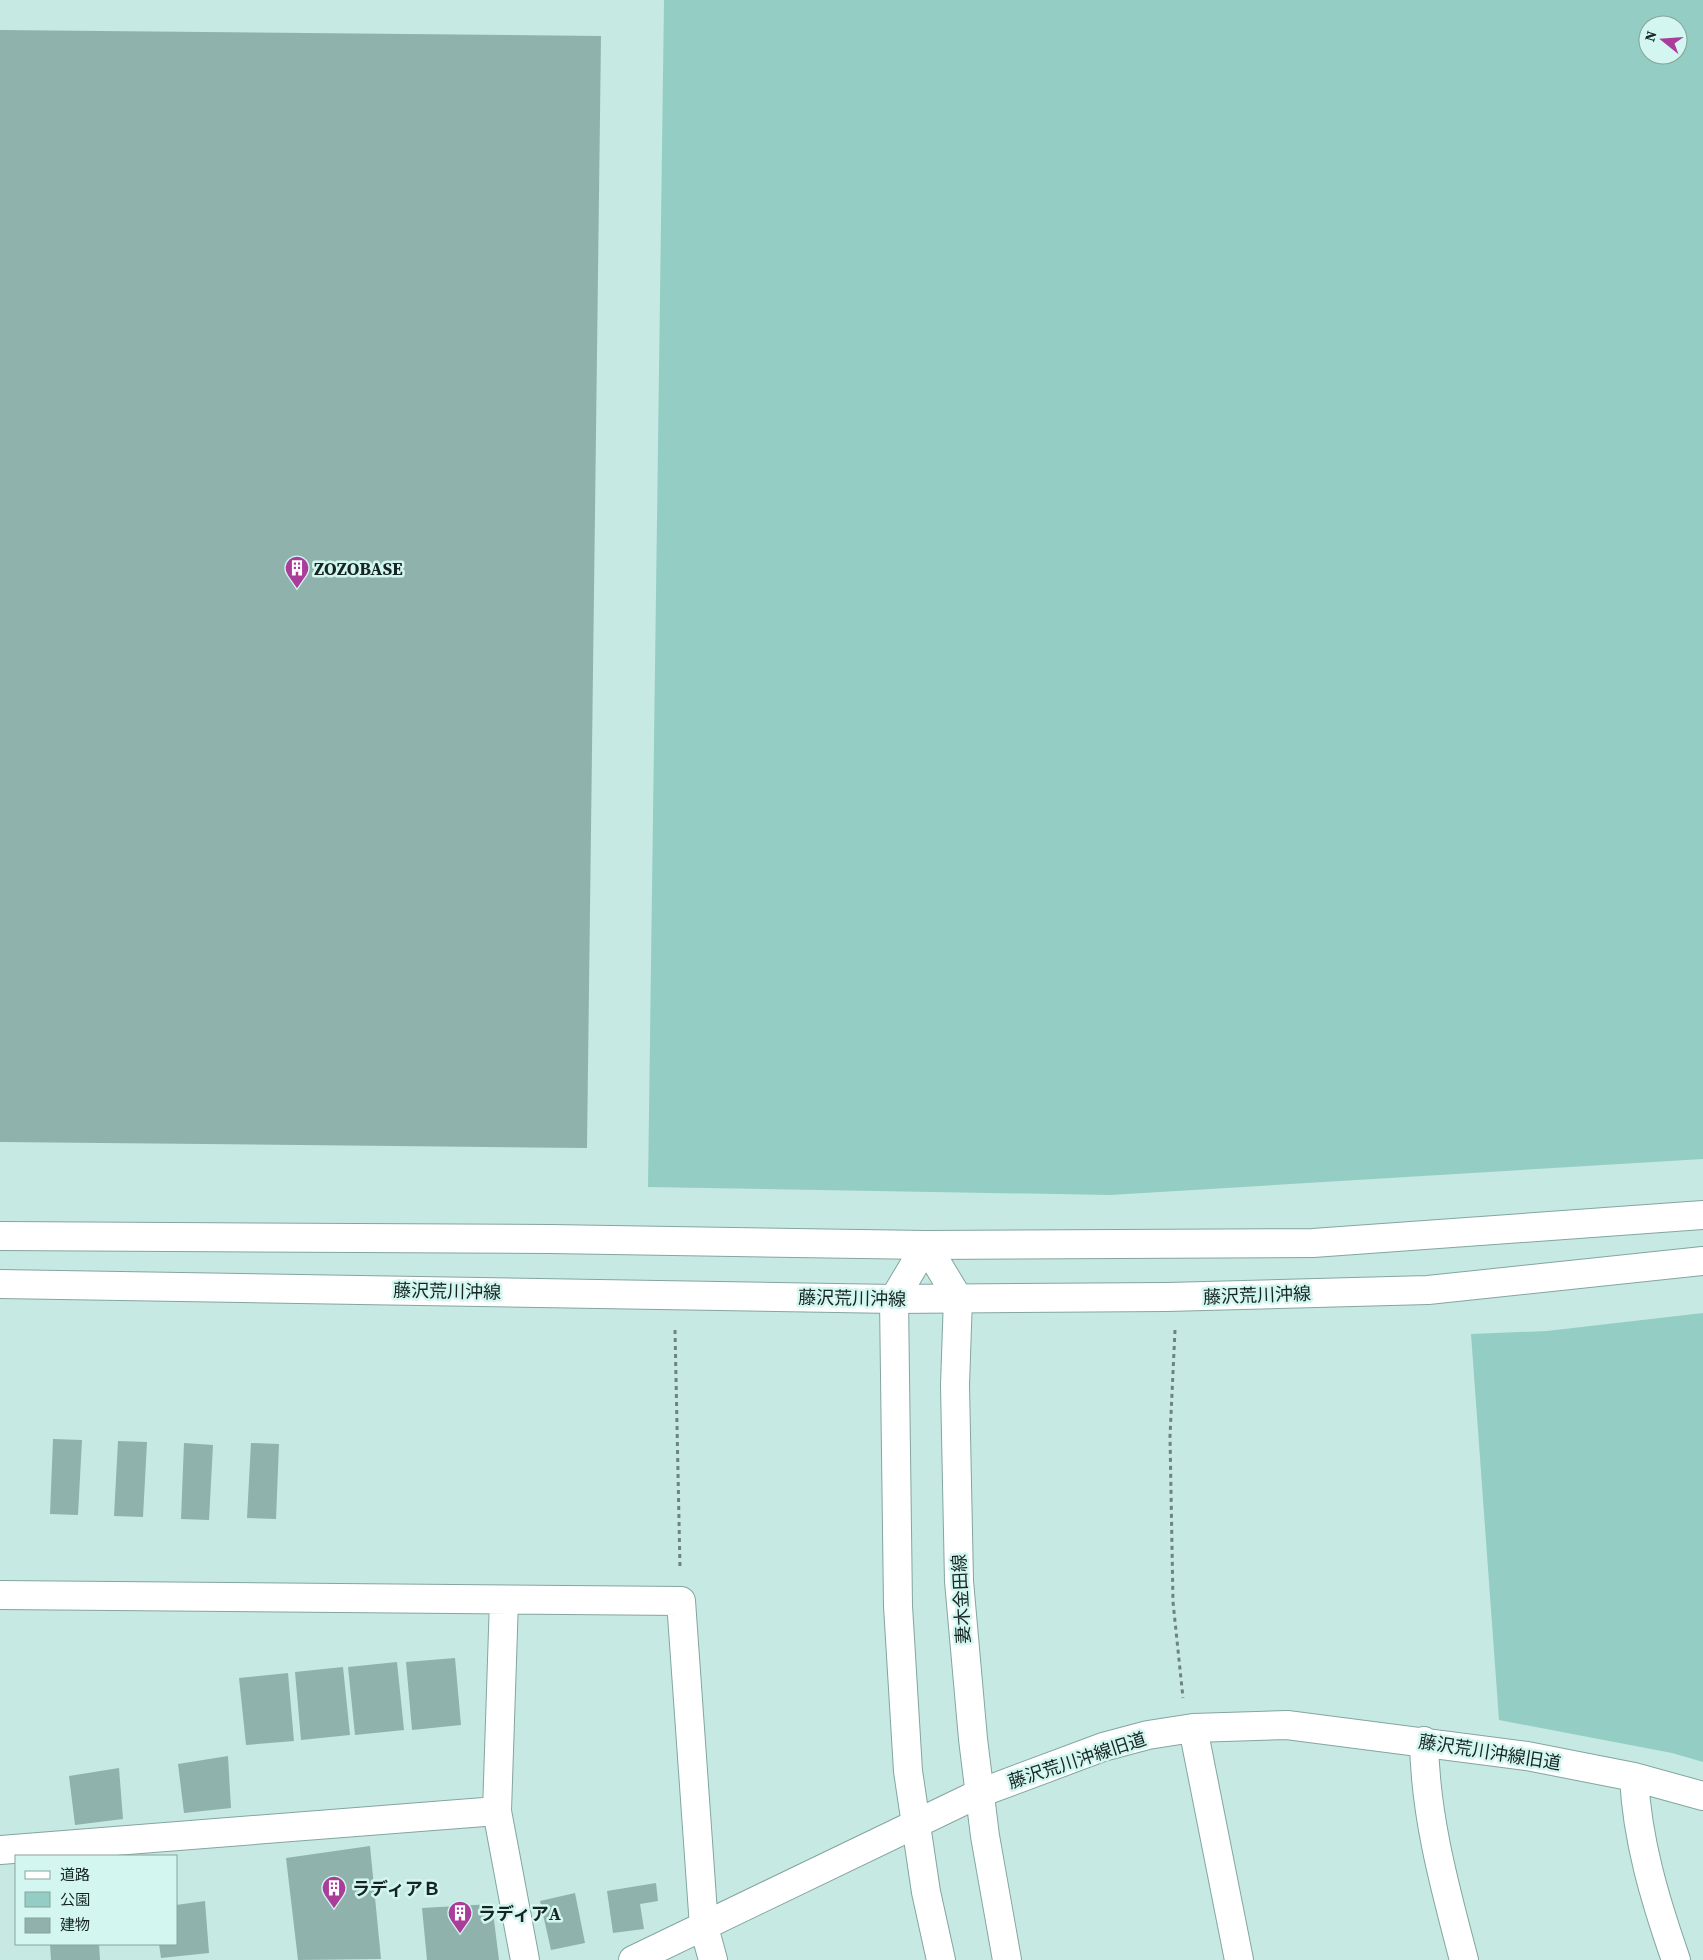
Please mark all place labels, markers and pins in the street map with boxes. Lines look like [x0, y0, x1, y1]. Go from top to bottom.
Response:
building icon: ZOZOBASE [284, 555, 310, 589]
place label: ZOZOBASE [314, 556, 403, 581]
building icon: ラディアＢ [321, 1875, 347, 1909]
place label: ラディアＢ [352, 1876, 441, 1901]
building icon: ラディアA [447, 1900, 473, 1934]
place label: ラディアA [478, 1901, 561, 1926]

